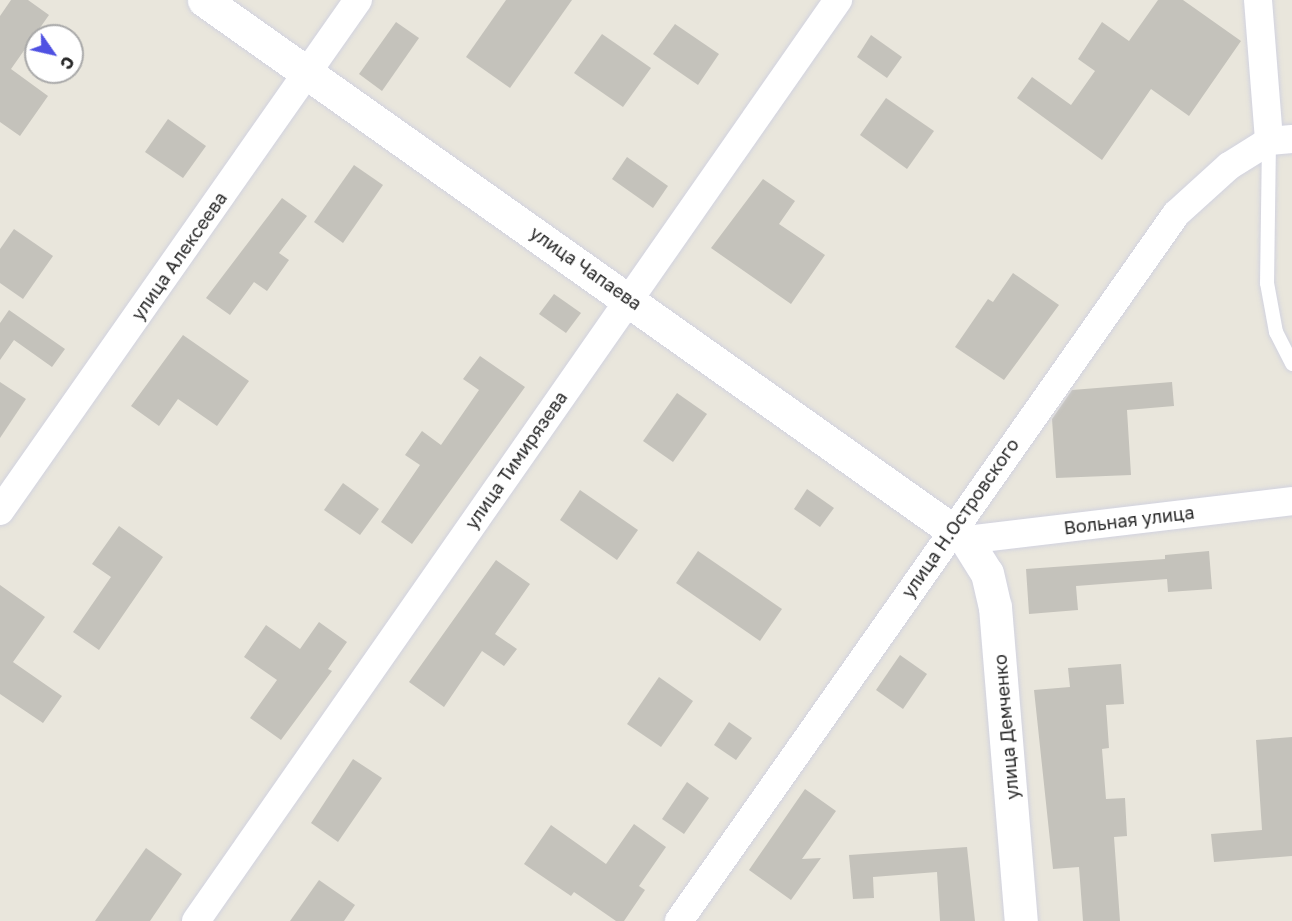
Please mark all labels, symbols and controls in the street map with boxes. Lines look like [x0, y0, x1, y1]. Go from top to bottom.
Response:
north arrow [24, 24, 84, 84]
text: С [56, 53, 79, 73]
street label: улица Алексеева [127, 188, 231, 324]
street label: улица Чапаева [526, 222, 646, 314]
street label: улица Тимирязева [460, 387, 572, 533]
street label: улица Н.Островского [897, 434, 1023, 602]
street label: Вольная улица [1063, 501, 1195, 539]
street label: улица Демченко [989, 653, 1023, 801]

